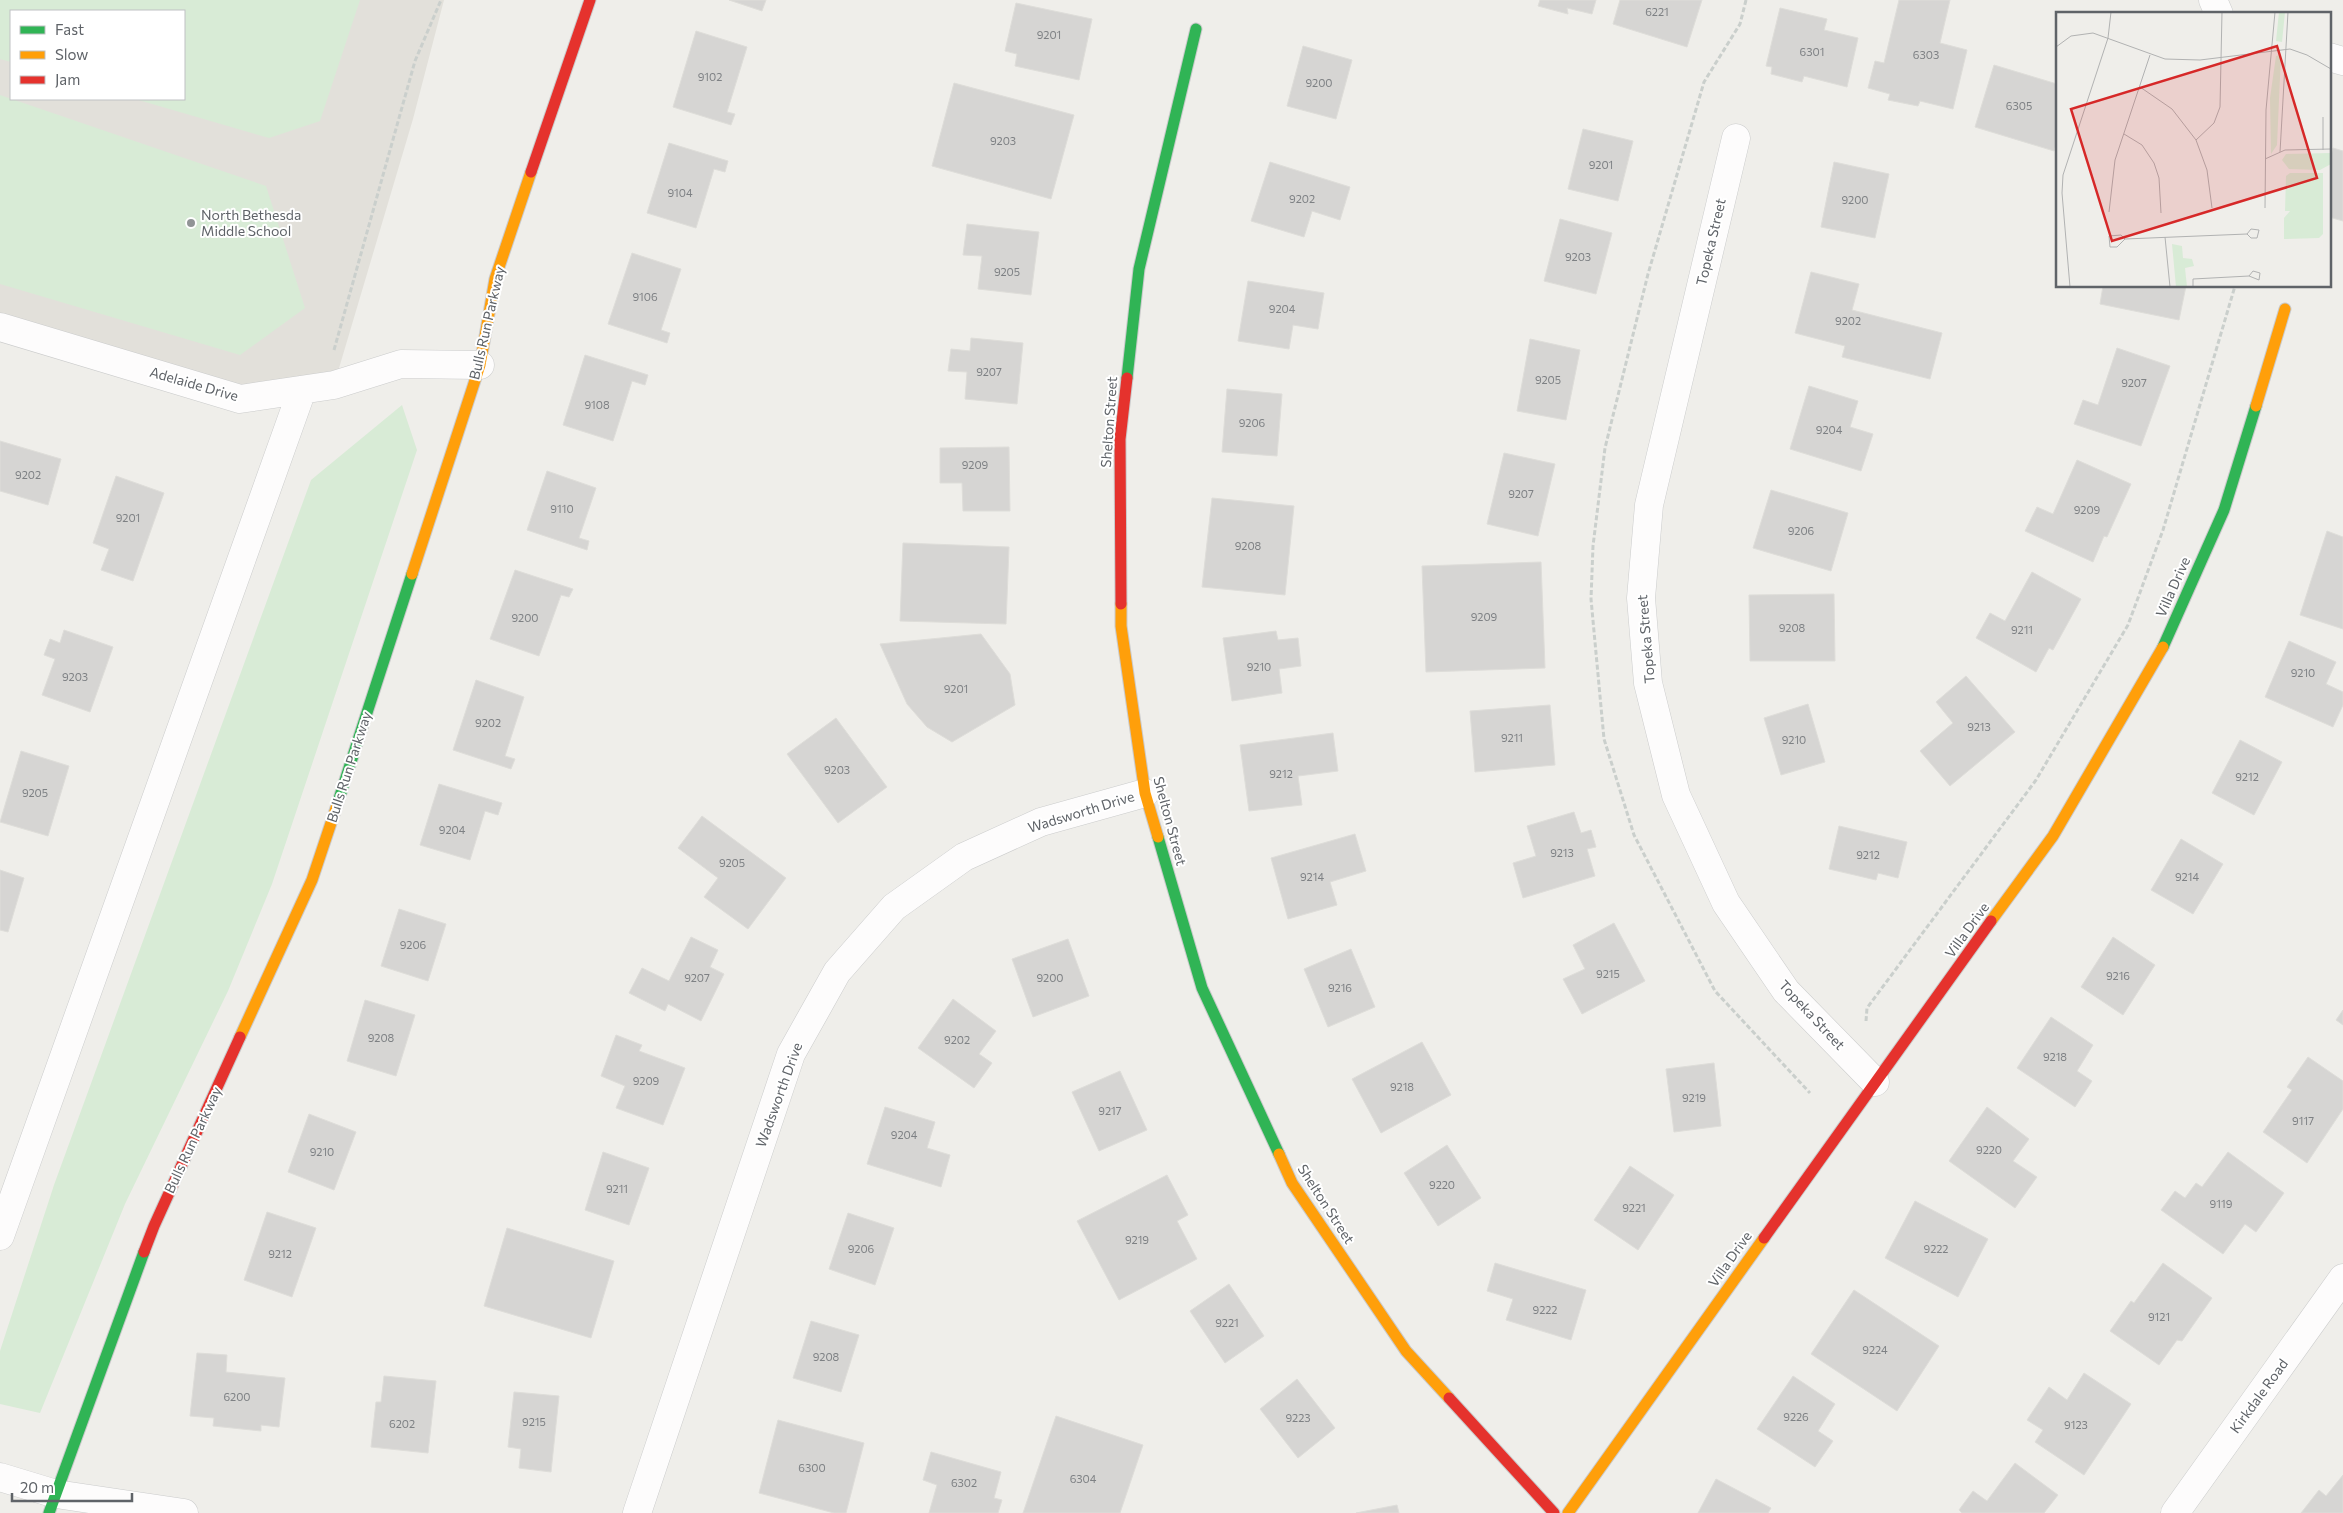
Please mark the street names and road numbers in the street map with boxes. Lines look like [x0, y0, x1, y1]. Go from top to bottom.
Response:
street label: Topeka Street [1692, 196, 1729, 287]
street label: Bulls Run Parkway [465, 265, 508, 381]
street label: Adelaide Drive [148, 363, 240, 404]
street label: Shelton Street [1097, 376, 1120, 468]
street label: Villa Drive [2152, 554, 2193, 620]
street label: Topeka Street [1633, 594, 1658, 684]
street label: Bulls Run Parkway [323, 709, 374, 824]
street label: Shelton Street [1150, 775, 1191, 867]
street label: Wadsworth Drive [1026, 787, 1136, 836]
street label: Villa Drive [1941, 899, 1992, 961]
street label: Topeka Street [1776, 976, 1849, 1053]
street label: Wadsworth Drive [752, 1040, 805, 1150]
street label: Bulls Run Parkway [160, 1084, 225, 1196]
street label: Shelton Street [1294, 1161, 1359, 1247]
street label: Villa Drive [1704, 1228, 1755, 1290]
street label: Kirkdale Road [2226, 1355, 2291, 1436]

